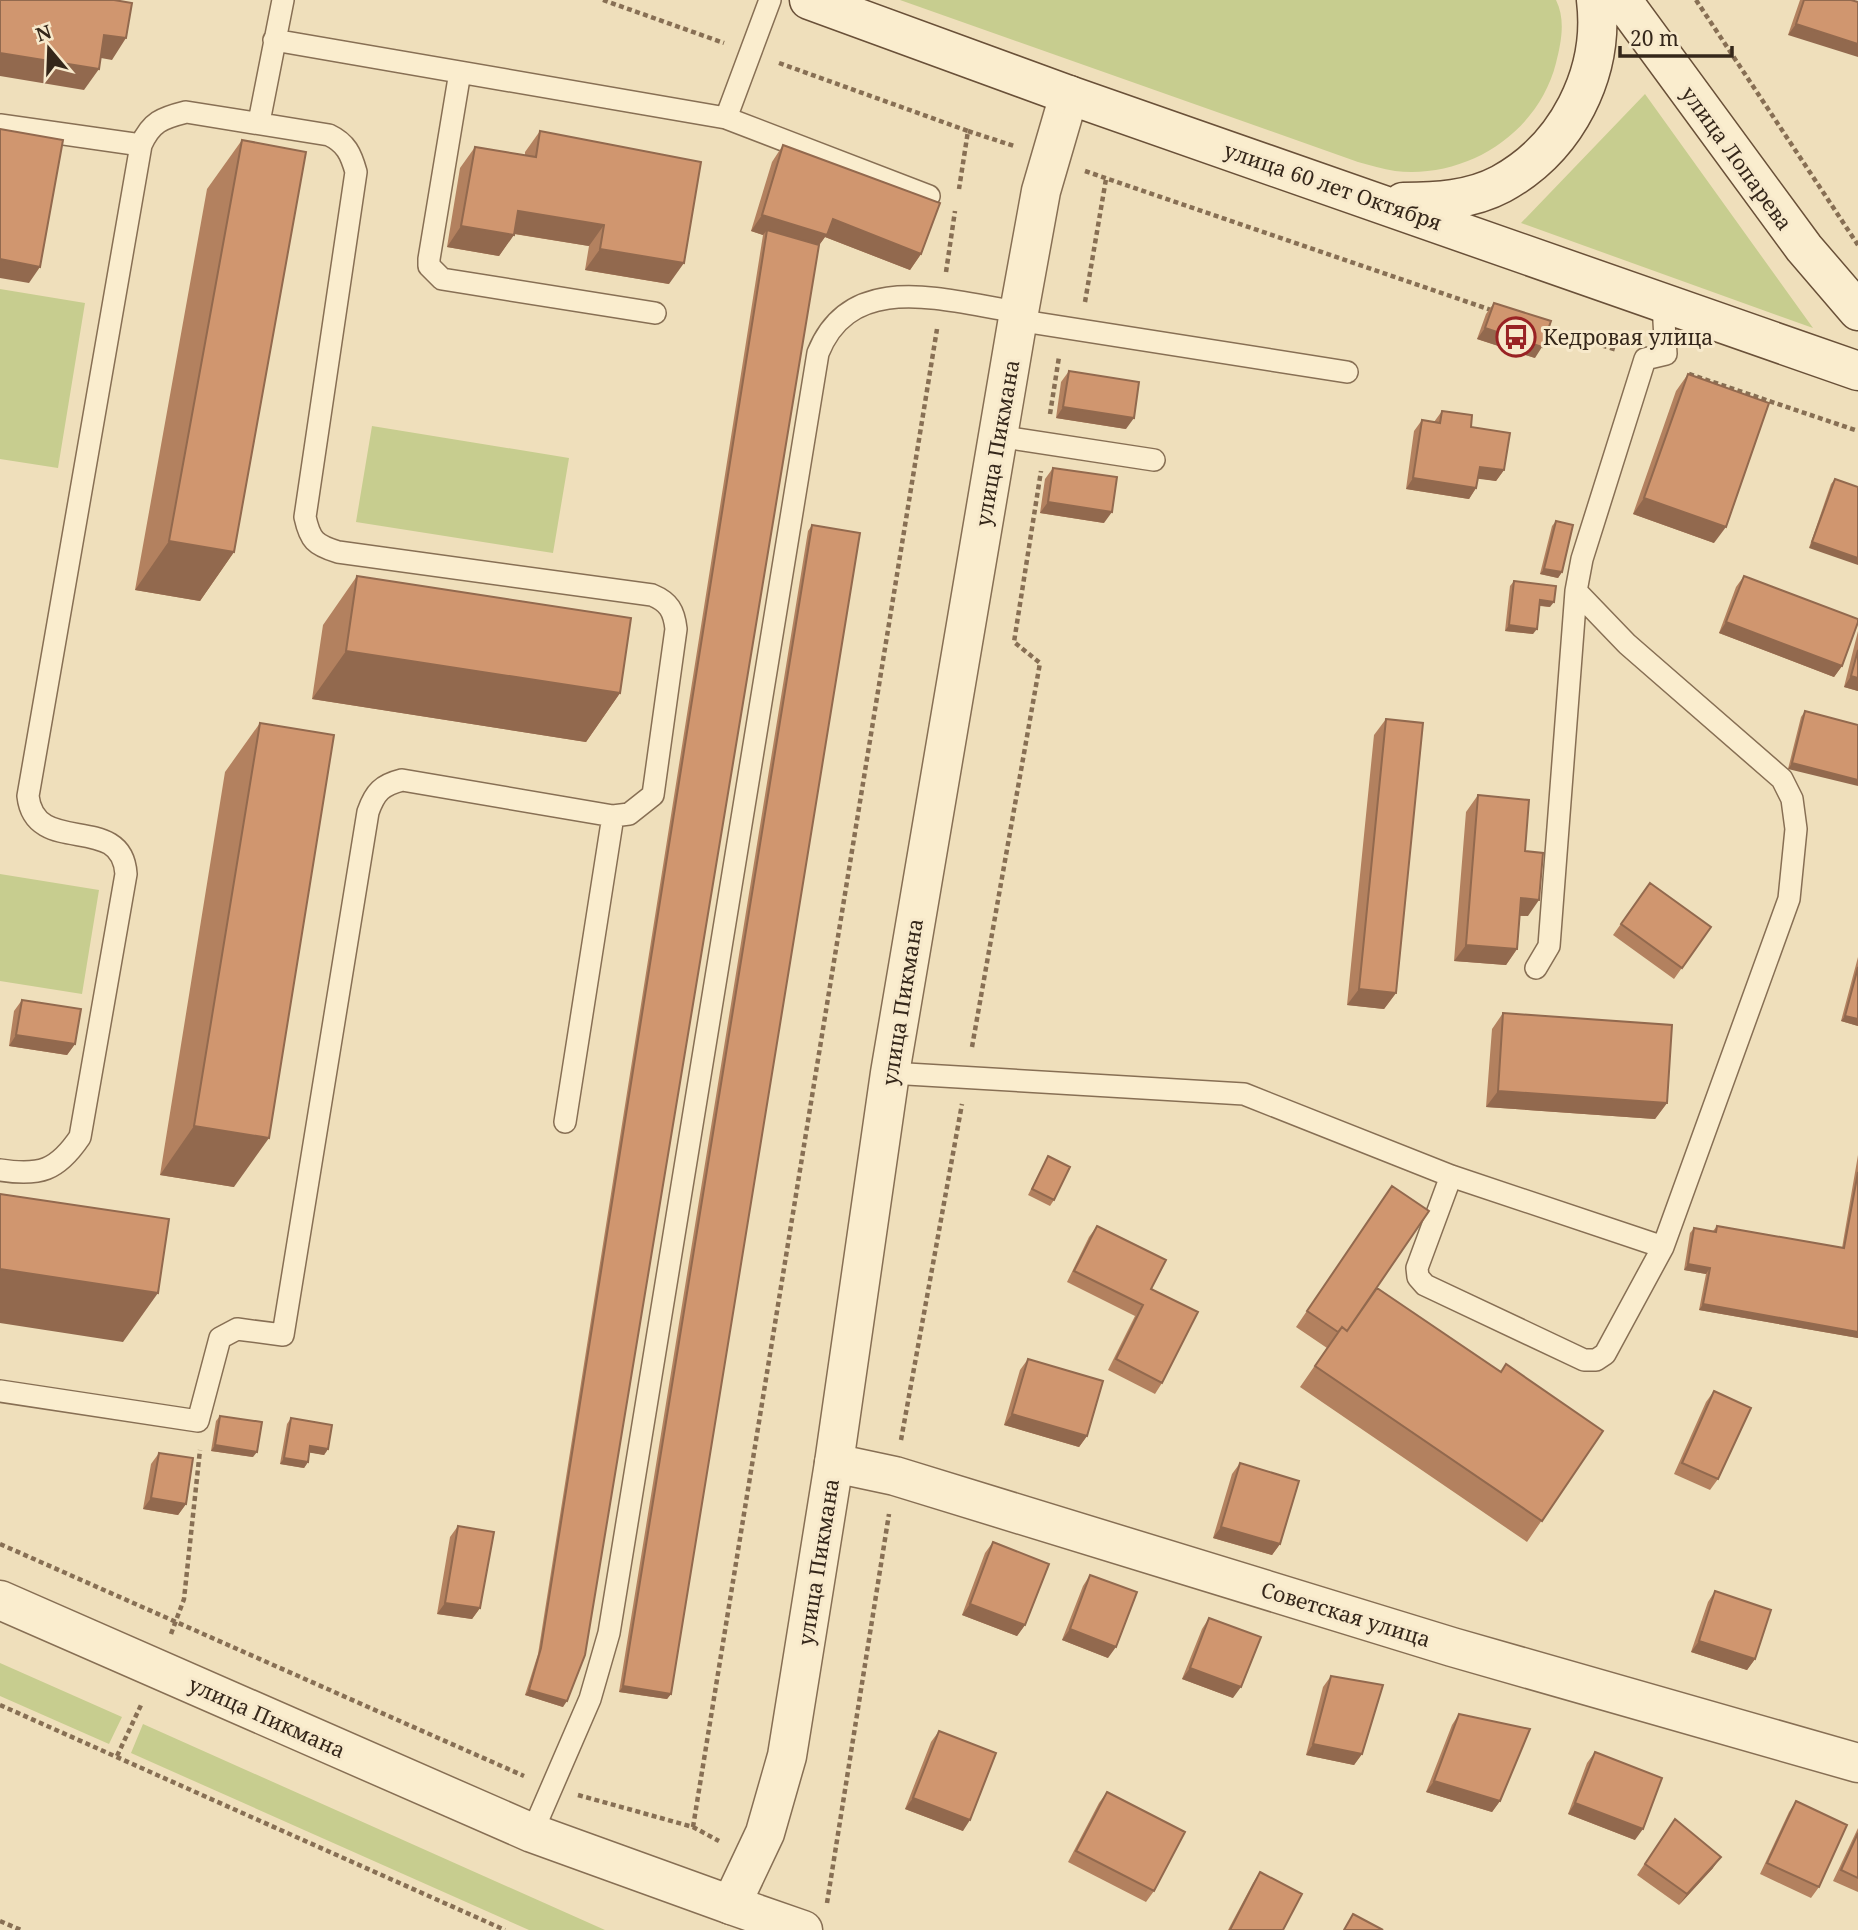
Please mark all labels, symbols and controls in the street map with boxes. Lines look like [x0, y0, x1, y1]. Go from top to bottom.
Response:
north arrow [14, 14, 84, 84]
scale bar [1620, 14, 1732, 58]
text: N [32, 18, 55, 48]
text: 20 m [1630, 24, 1679, 52]
street label: улица Лопарева [1675, 80, 1799, 236]
street label: улица 60 лет Октября [1220, 136, 1446, 236]
bus stop icon: Кедровая улица [1495, 316, 1537, 358]
place label: Кедровая улица [1543, 323, 1713, 351]
street label: улица Пикмана [969, 357, 1025, 529]
street label: улица Пикмана [875, 916, 929, 1088]
street label: улица Пикмана [791, 1476, 845, 1648]
street label: Советская улица [1258, 1575, 1434, 1653]
street label: улица Пикмана [184, 1670, 350, 1764]

